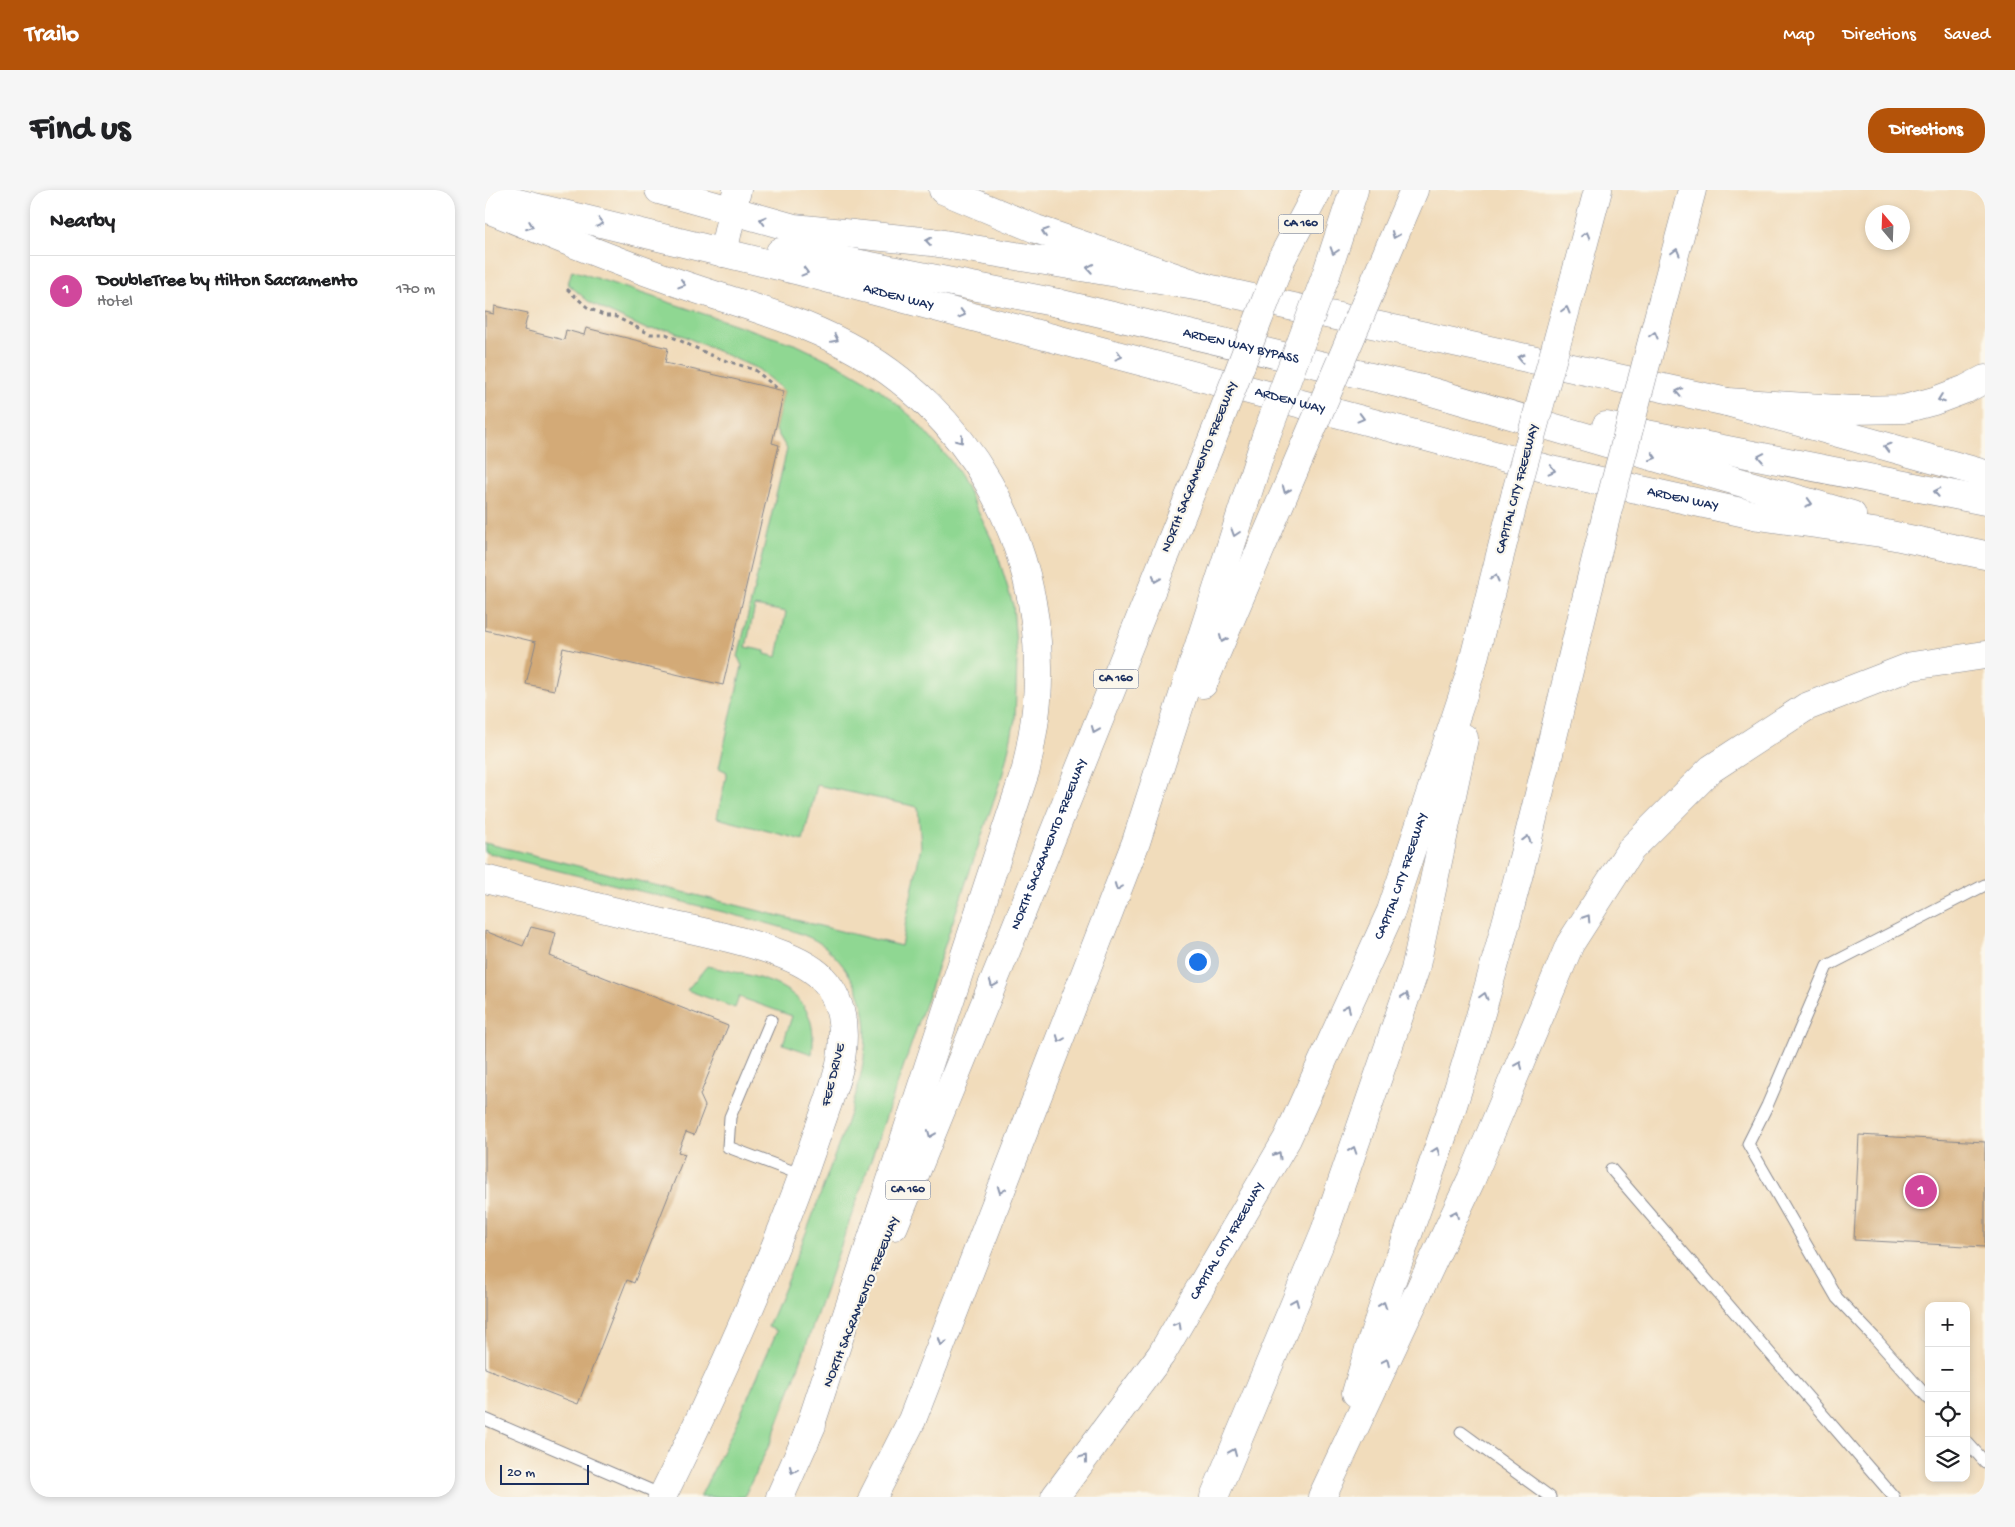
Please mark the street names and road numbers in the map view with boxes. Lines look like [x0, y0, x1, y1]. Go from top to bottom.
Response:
road number: CA 160 [1279, 214, 1323, 234]
street label: ARDEN WAY [861, 280, 936, 315]
street label: ARDEN WAY BYPASS [1181, 324, 1301, 368]
street label: NORTH SACRAMENTO FREEWAY [1158, 379, 1242, 555]
street label: ARDEN WAY [1253, 383, 1327, 418]
street label: CAPITAL CITY FREEWAY [1492, 422, 1544, 556]
street label: ARDEN WAY [1646, 483, 1720, 515]
road number: CA 160 [1093, 669, 1139, 688]
street label: NORTH SACRAMENTO FREEWAY [1007, 756, 1091, 932]
street label: CAPITAL CITY FREEWAY [1370, 810, 1432, 943]
street label: FEE DRIVE [818, 1041, 850, 1109]
street label: CAPITAL CITY FREEWAY [1186, 1179, 1268, 1303]
road number: CA 160 [885, 1180, 931, 1200]
street label: NORTH SACRAMENTO FREEWAY [820, 1214, 904, 1390]

